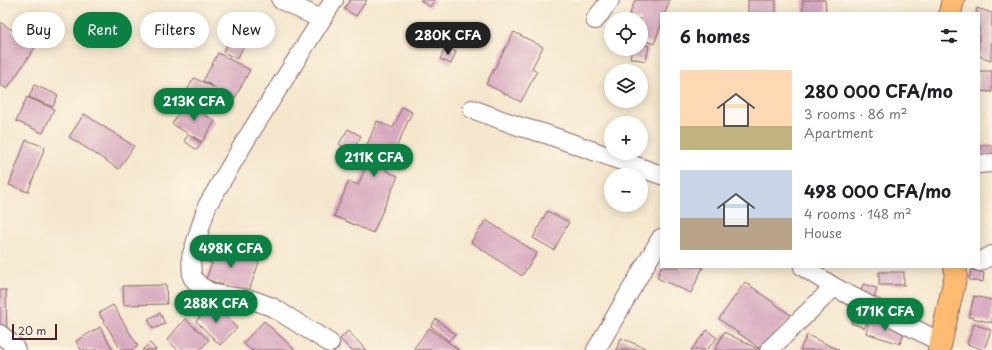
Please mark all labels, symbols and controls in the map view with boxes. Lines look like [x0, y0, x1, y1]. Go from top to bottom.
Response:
chip: Buy [12, 12, 65, 48]
chip: Rent [73, 12, 132, 48]
chip: Filters [140, 12, 209, 48]
chip: New [217, 12, 275, 48]
map controls [604, 12, 648, 212]
button: locate [604, 12, 648, 56]
pin: 280K CFA [407, 22, 489, 56]
text: 6 homes [680, 23, 750, 49]
text: 280K CFA [415, 25, 481, 44]
icon: filters [938, 25, 960, 47]
button: layers [604, 64, 648, 108]
text: 280 000 CFA/mo [804, 78, 953, 104]
icon: home [712, 86, 760, 134]
pin: 213K CFA [153, 88, 235, 122]
text: 213K CFA [163, 91, 225, 110]
text: 3 rooms · 86 m² [804, 104, 907, 123]
button: + [604, 116, 648, 160]
text: Apartment [804, 123, 873, 142]
pin: 211K CFA [333, 144, 415, 178]
text: 211K CFA [344, 147, 404, 166]
button: − [604, 168, 648, 212]
text: 498 000 CFA/mo [804, 178, 951, 204]
icon: home [712, 186, 760, 234]
text: 4 rooms · 148 m² [804, 204, 912, 223]
text: House [804, 223, 842, 242]
pin: 498K CFA [190, 235, 272, 269]
text: 498K CFA [199, 238, 263, 257]
pin: 288K CFA [175, 290, 257, 324]
text: 288K CFA [183, 293, 249, 312]
pin: 171K CFA [844, 298, 926, 332]
text: 171K CFA [856, 301, 914, 320]
scale bar [12, 322, 57, 341]
text: 20 m [18, 322, 46, 339]

